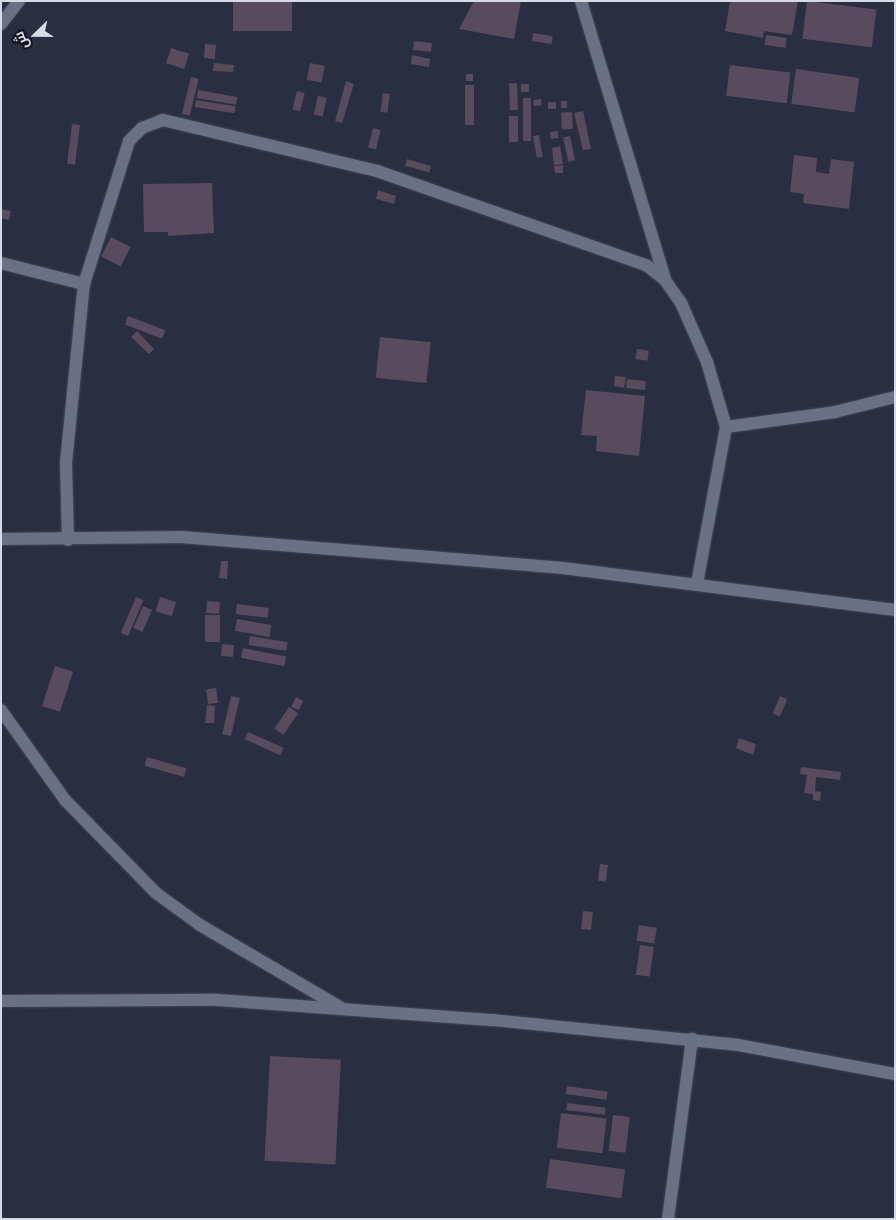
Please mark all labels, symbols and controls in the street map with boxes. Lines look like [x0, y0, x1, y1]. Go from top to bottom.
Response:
north arrow [10, 10, 60, 60]
text: ش [9, 29, 33, 52]

